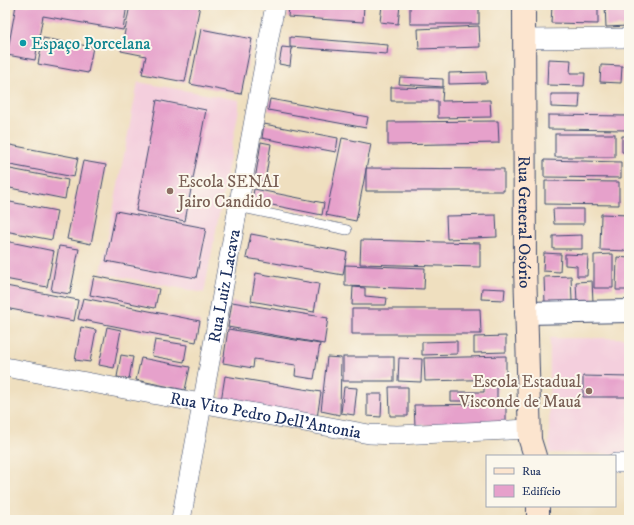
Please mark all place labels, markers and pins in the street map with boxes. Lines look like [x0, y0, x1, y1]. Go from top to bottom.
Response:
place label: Espaço Porcelana [31, 33, 151, 55]
marker: Espaço Porcelana [18, 38, 28, 48]
place label: Escola SENAI Jairo Candido [176, 171, 280, 213]
marker: Escola SENAI Jairo Candido [165, 186, 175, 196]
place label: Escola Estadual Visconde de Mauá [458, 371, 582, 413]
marker: Escola Estadual Visconde de Mauá [584, 386, 594, 396]

